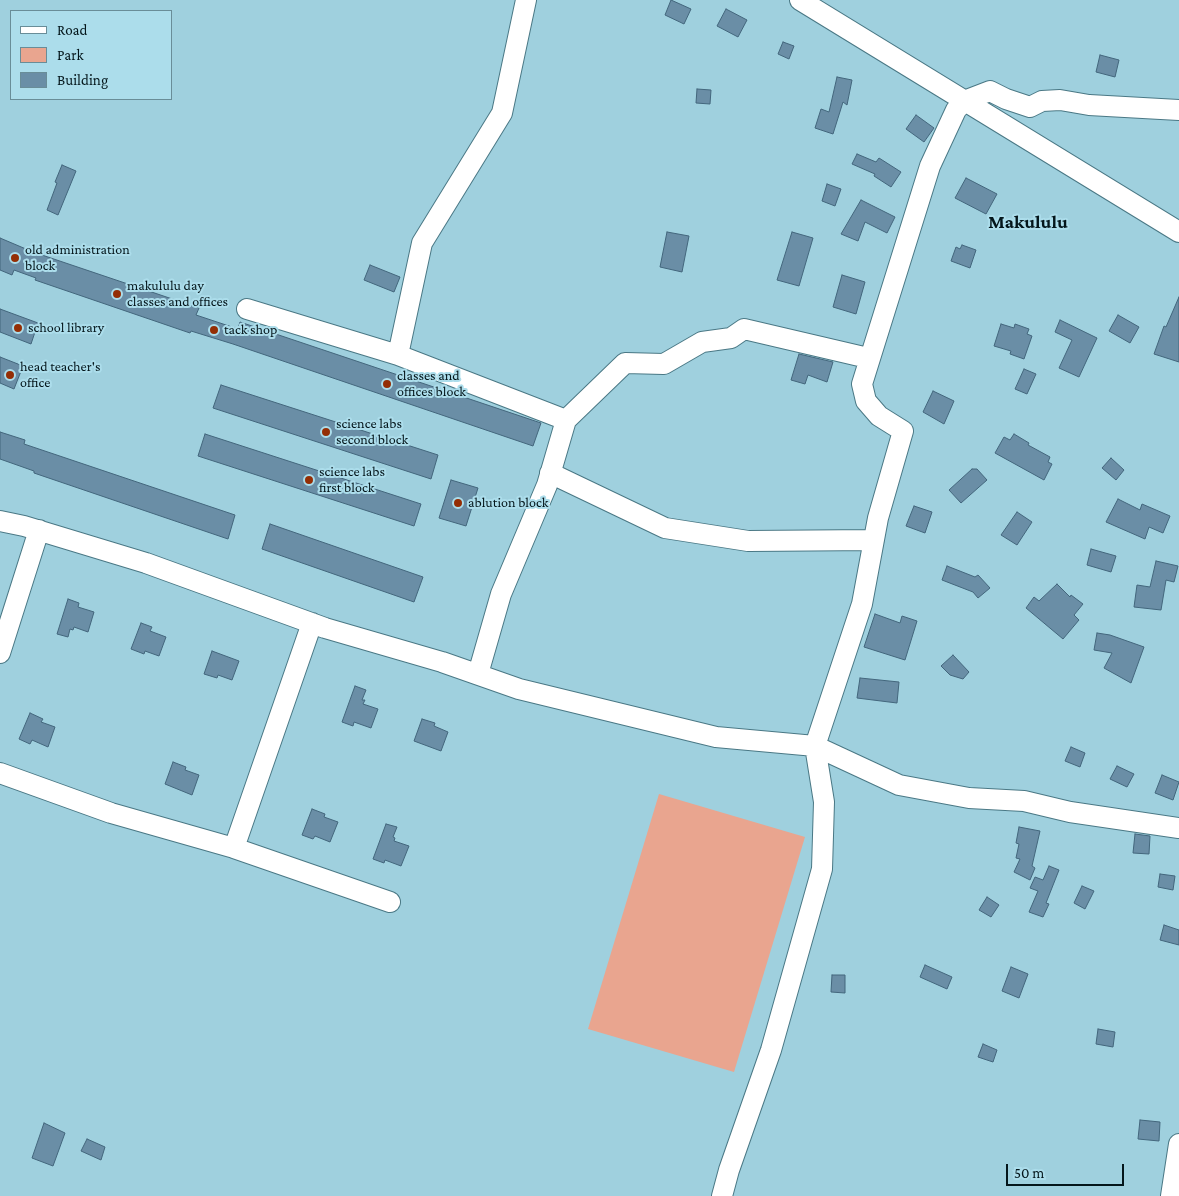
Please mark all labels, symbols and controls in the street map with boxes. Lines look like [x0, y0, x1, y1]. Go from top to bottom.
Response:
legend [10, 10, 172, 100]
text: Road [57, 22, 87, 38]
text: Park [57, 47, 84, 63]
text: Building [57, 72, 108, 88]
district label: Makululu [988, 211, 1068, 233]
place label: old administration block [25, 242, 130, 274]
marker: old administration block [9, 252, 21, 264]
place label: makululu day classes and offices [127, 278, 228, 310]
marker: makululu day classes and offices [111, 288, 123, 300]
place label: school library [28, 320, 104, 336]
marker: school library [12, 322, 24, 334]
place label: tack shop [224, 322, 277, 338]
marker: tack shop [208, 324, 220, 336]
place label: head teacher's office [20, 359, 100, 392]
place label: classes and offices block [397, 368, 466, 401]
marker: head teacher's office [4, 369, 16, 381]
marker: classes and offices block [381, 378, 393, 390]
place label: science labs second block [336, 416, 408, 448]
marker: science labs second block [320, 426, 332, 438]
place label: science labs first block [319, 464, 385, 497]
marker: science labs first block [303, 474, 315, 486]
place label: ablution block [468, 495, 548, 511]
marker: ablution block [452, 497, 464, 509]
scale bar [1009, 1154, 1126, 1186]
text: 50 m [1014, 1165, 1044, 1181]

